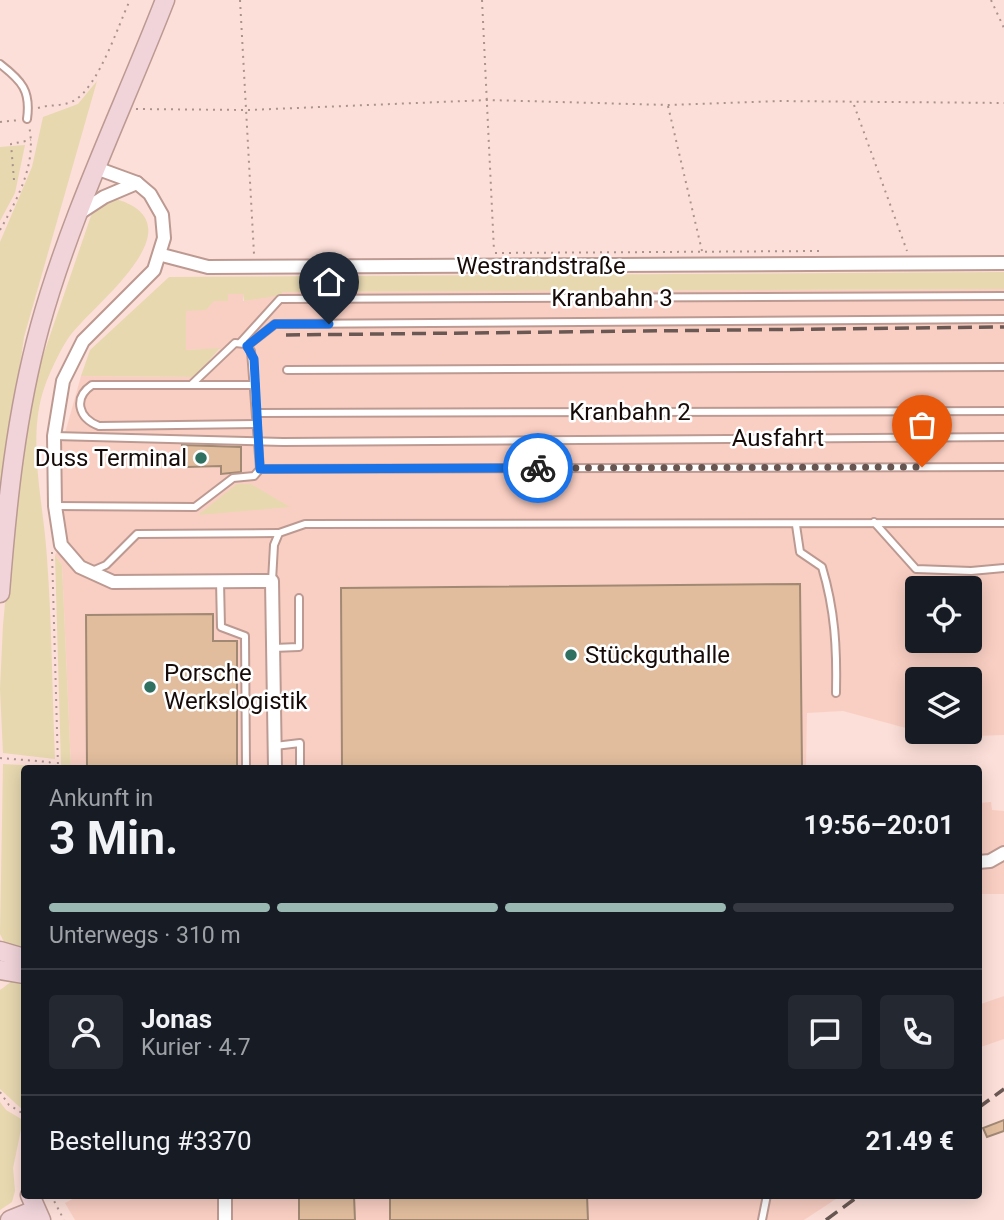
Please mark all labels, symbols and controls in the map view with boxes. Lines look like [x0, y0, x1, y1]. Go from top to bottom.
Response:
pin [299, 252, 359, 324]
street label: Westrandstraße [456, 252, 626, 280]
icon: home [310, 263, 348, 301]
street label: Kranbahn 3 [551, 284, 673, 312]
pin [892, 395, 952, 467]
street label: Kranbahn 2 [569, 398, 691, 426]
icon: bag [903, 406, 941, 444]
street label: Ausfahrt [732, 424, 824, 452]
courier [503, 433, 573, 503]
place label: Duss Terminal [35, 444, 187, 472]
icon: bike [519, 449, 557, 487]
marker: Duss Terminal [193, 450, 209, 466]
map controls [905, 576, 982, 744]
button: locate [905, 576, 982, 653]
place label: Stückguthalle [585, 641, 730, 669]
marker: Stückguthalle [563, 647, 579, 663]
place label: Porsche Werkslogistik [164, 659, 308, 715]
button: layers [905, 667, 982, 744]
marker: Porsche Werkslogistik [142, 679, 158, 695]
text: Ankunft in [49, 785, 153, 812]
text: 19:56–20:01 [804, 810, 954, 840]
text: 3 Min. [49, 811, 178, 865]
text: Unterwegs · 310 m [49, 922, 241, 949]
button: person [49, 995, 123, 1069]
button: chat [788, 995, 862, 1069]
button: phone [880, 995, 954, 1069]
text: Jonas [141, 1004, 212, 1034]
text: Kurier · 4.7 [141, 1034, 251, 1061]
text: Bestellung #3370 [49, 1126, 252, 1156]
text: 21.49 € [865, 1126, 954, 1156]

